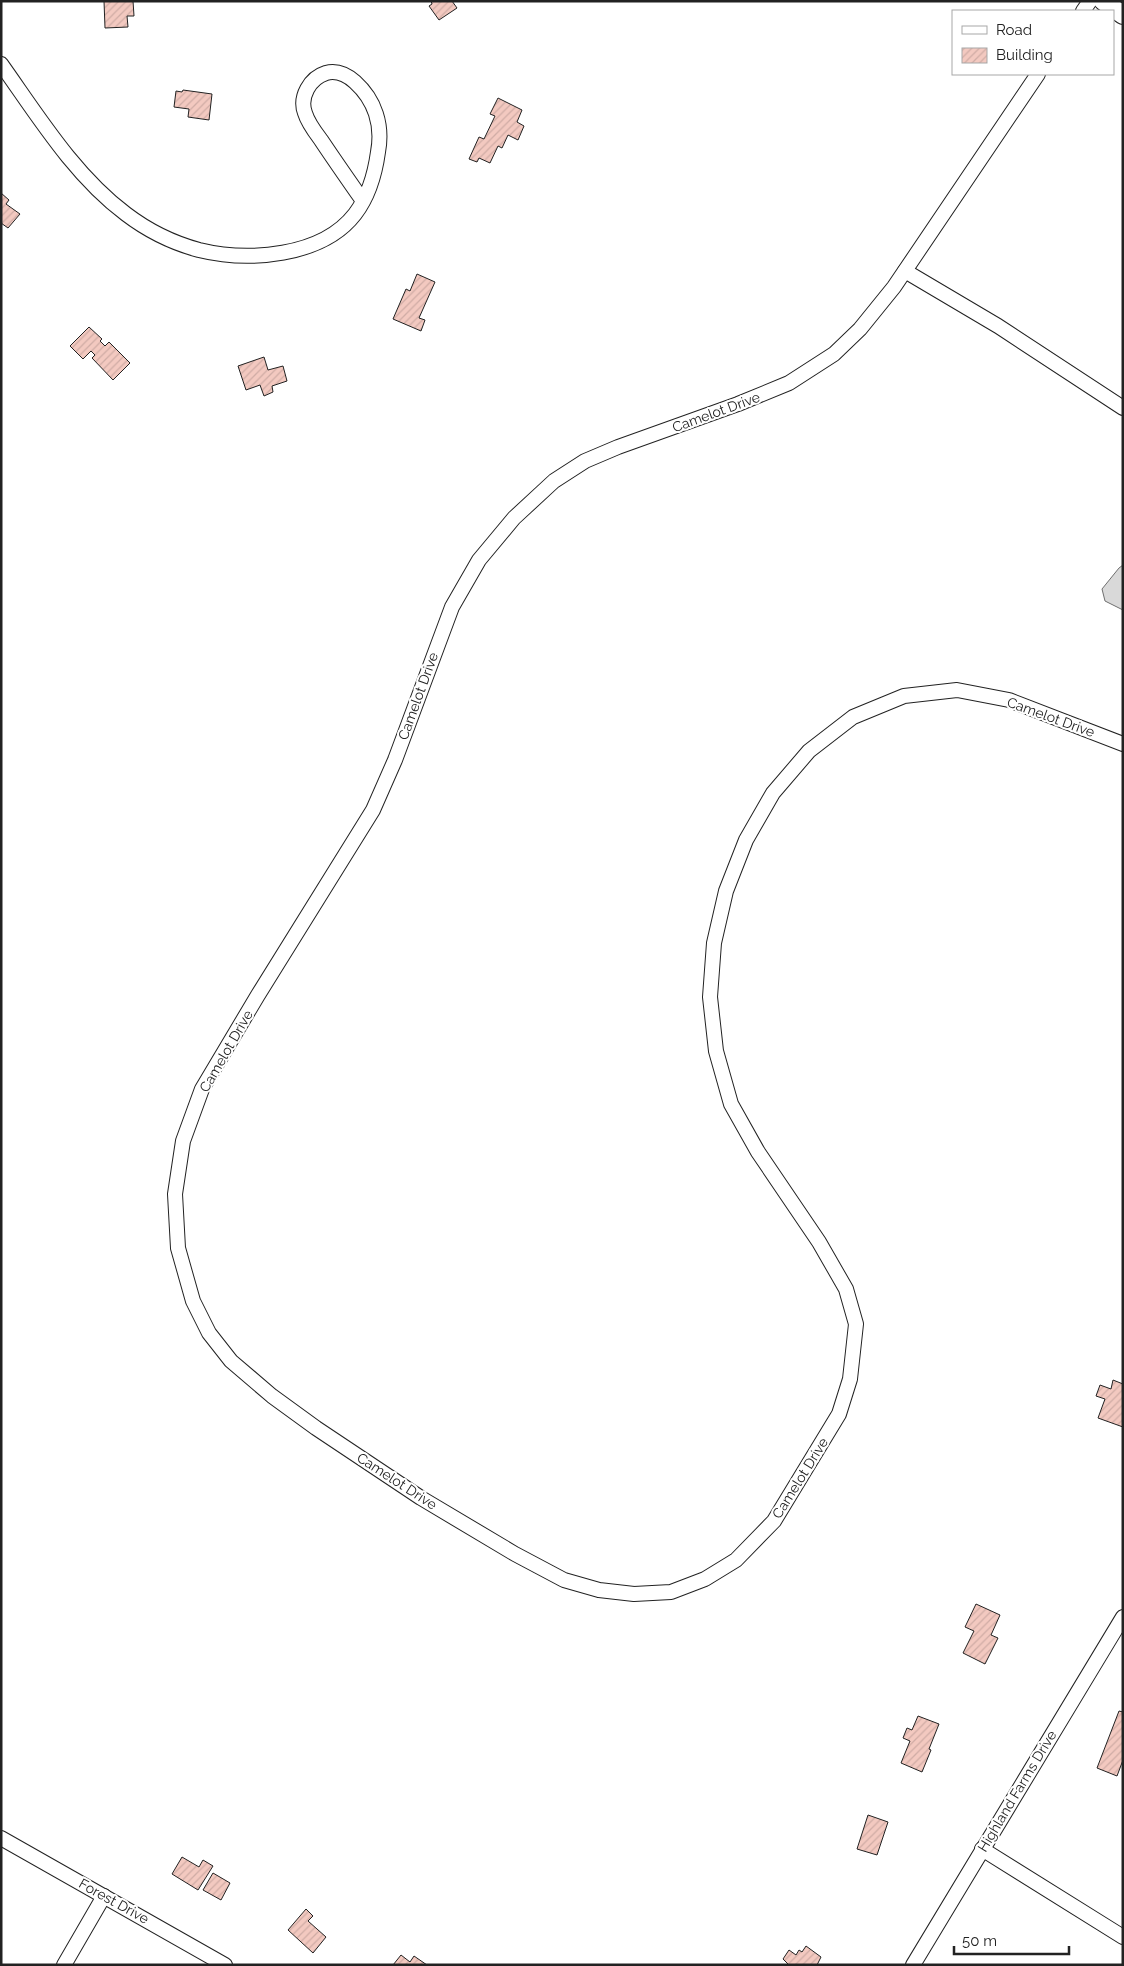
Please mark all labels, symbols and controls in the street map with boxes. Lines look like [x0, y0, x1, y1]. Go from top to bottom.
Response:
legend [952, 10, 1114, 75]
text: Road [996, 21, 1032, 39]
text: Building [996, 46, 1053, 64]
street label: Camelot Drive [670, 389, 762, 435]
street label: Camelot Drive [395, 650, 441, 742]
street label: Camelot Drive [1005, 694, 1097, 740]
street label: Camelot Drive [196, 1007, 256, 1095]
street label: Camelot Drive [769, 1435, 831, 1521]
street label: Camelot Drive [354, 1449, 440, 1513]
street label: Highland Farms Drive [974, 1727, 1060, 1855]
street label: Forest Drive [76, 1875, 152, 1927]
scale bar [954, 1924, 1069, 1956]
text: 50 m [962, 1932, 997, 1950]

